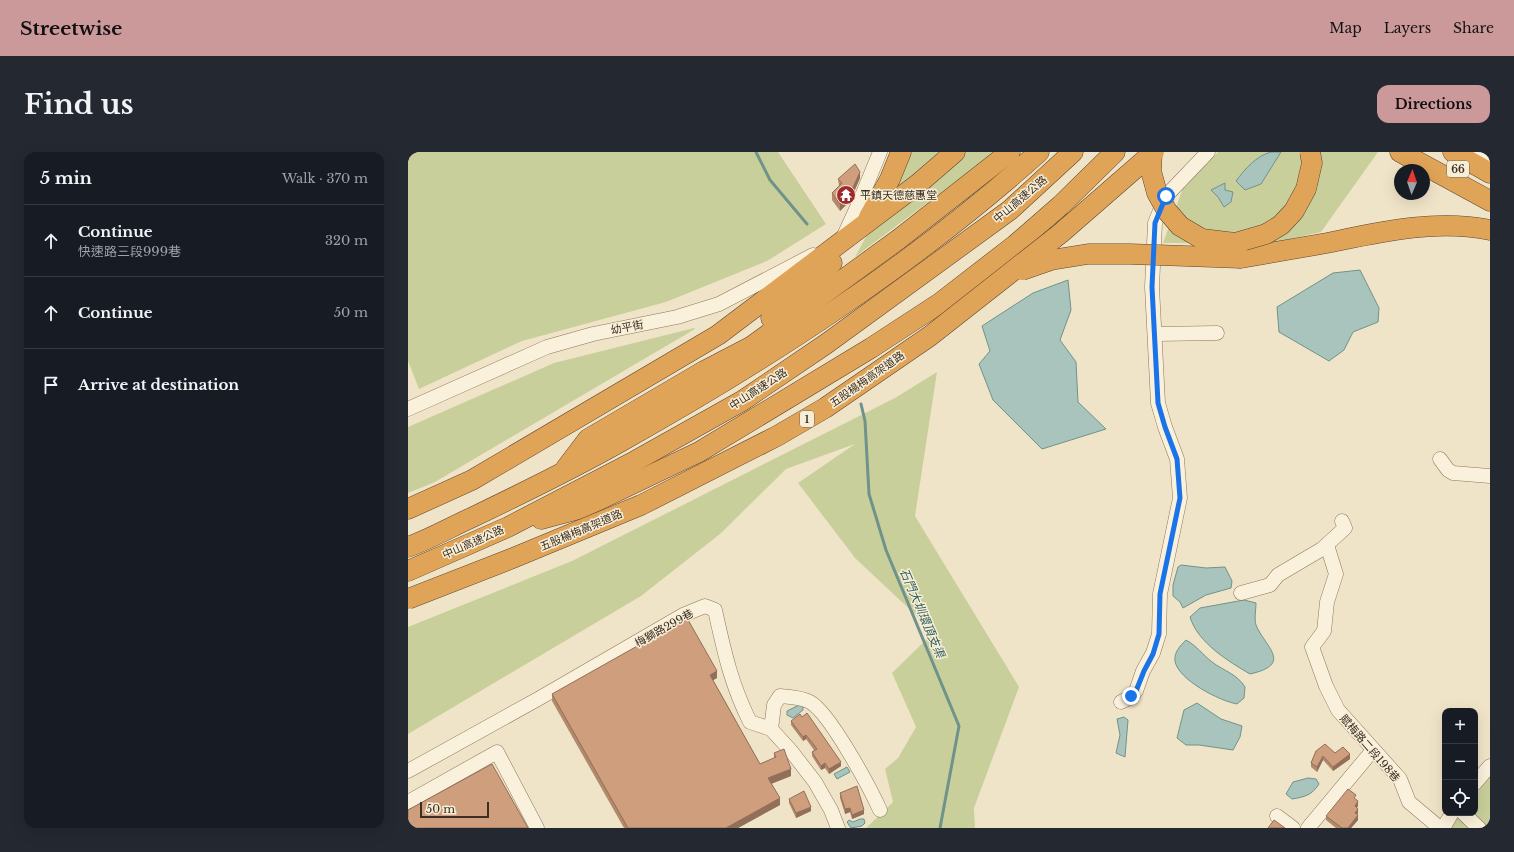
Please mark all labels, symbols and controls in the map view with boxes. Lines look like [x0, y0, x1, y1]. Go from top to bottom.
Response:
text: Streetwise [20, 17, 122, 40]
text: Map [1329, 19, 1362, 37]
text: Layers [1384, 19, 1431, 37]
text: Share [1453, 19, 1494, 37]
button: Directions [1377, 85, 1490, 123]
text: Find us [24, 87, 134, 122]
road number: 66 [1447, 161, 1469, 177]
north arrow [1394, 164, 1430, 200]
text: 5 min [40, 168, 92, 189]
text: Walk · 370 m [282, 170, 368, 187]
street label: 中山高速公路 [990, 172, 1050, 226]
temple icon: 平鎮天德慈惠堂 [835, 184, 857, 206]
route start [1157, 187, 1175, 205]
place label: 平鎮天德慈惠堂 [860, 188, 937, 202]
text: Continue [78, 222, 153, 241]
icon: ahead [40, 230, 62, 252]
text: 320 m [325, 232, 368, 249]
text: 快速路三段999巷 [78, 243, 181, 260]
icon: ahead [40, 302, 62, 324]
text: Continue [78, 303, 153, 322]
text: 50 m [334, 304, 368, 321]
street label: 幼平街 [609, 317, 645, 337]
street label: 五股楊梅高架道路 [827, 348, 907, 410]
street label: 中山高速公路 [727, 365, 789, 413]
icon: arrive [40, 374, 62, 396]
text: Arrive at destination [78, 375, 239, 394]
road number: 1 [800, 411, 814, 427]
street label: 五股楊梅高架道路 [538, 506, 624, 554]
street label: 中山高速公路 [440, 522, 506, 562]
water label: 石門大圳環頂支渠 [897, 566, 949, 662]
street label: 梅獅路299巷 [632, 606, 696, 650]
route end [1122, 687, 1140, 705]
map controls [1442, 708, 1478, 816]
button: + [1442, 708, 1478, 744]
street label: 賦梅路二段198巷 [1337, 711, 1403, 785]
button: − [1442, 744, 1478, 780]
button: locate [1442, 780, 1478, 816]
scale bar [420, 800, 489, 819]
text: 50 m [426, 802, 455, 816]

